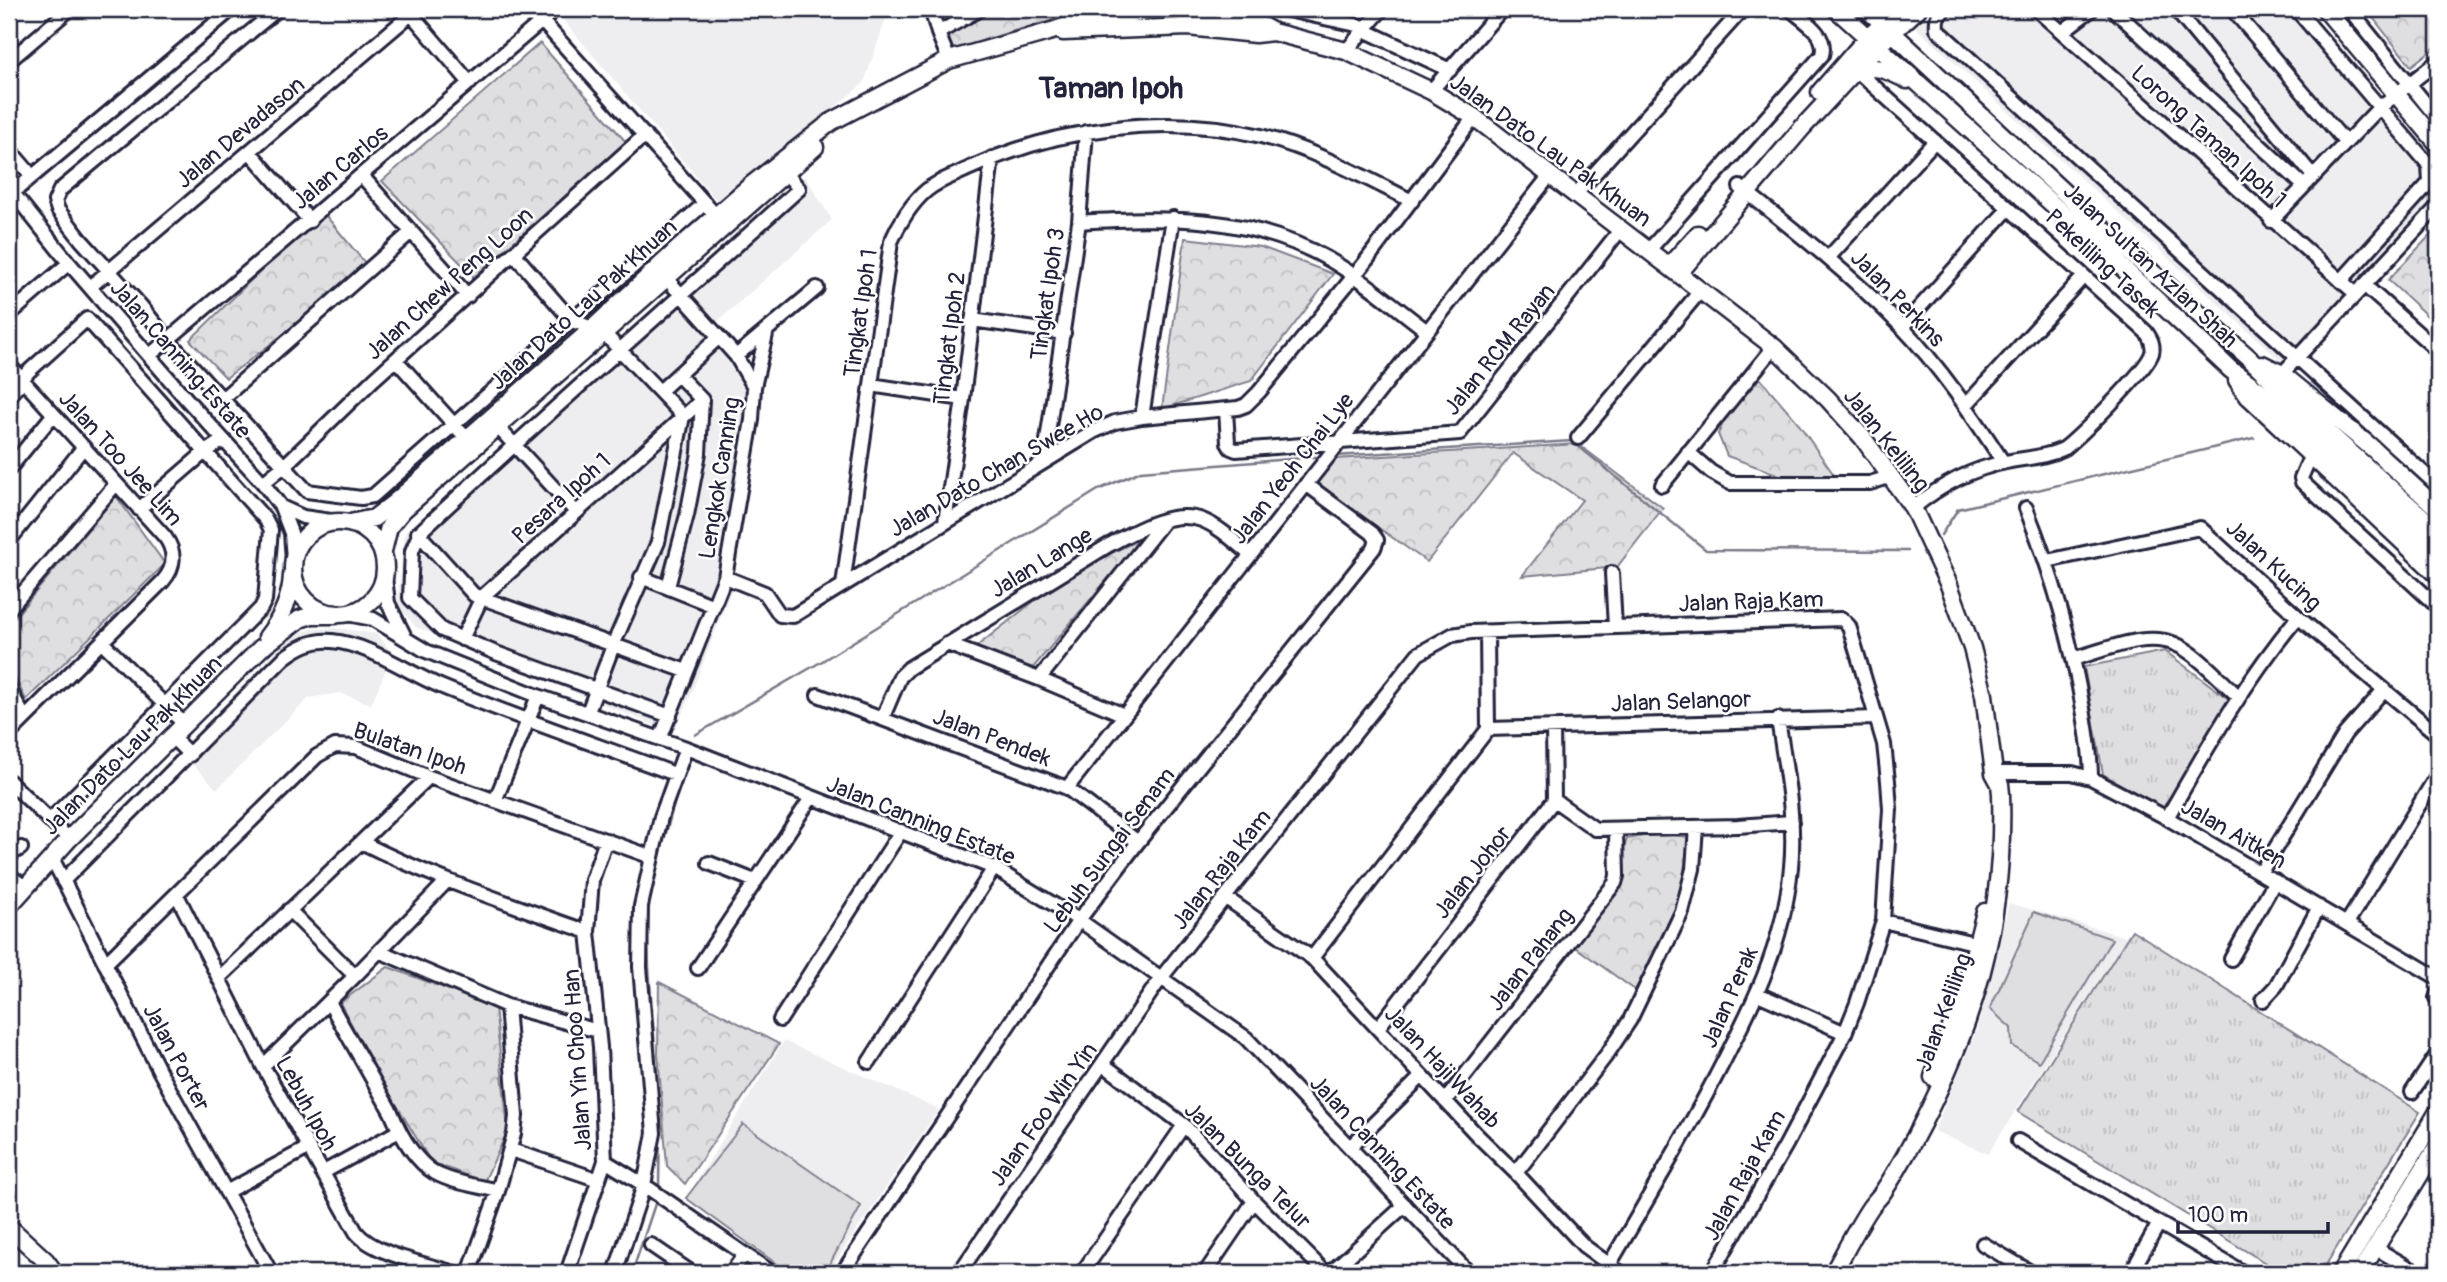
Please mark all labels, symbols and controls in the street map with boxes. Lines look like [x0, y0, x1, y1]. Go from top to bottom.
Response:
street label: Lorong Taman Ipoh 1 [2125, 59, 2293, 214]
street label: Jalan Dato Lau Pak Khuan [1444, 67, 1657, 233]
street label: Jalan Devadason [170, 70, 311, 195]
district label: Taman Ipoh [1038, 70, 1183, 107]
street label: Jalan Carlos [286, 119, 394, 216]
street label: Jalan Sultan Azlan Shah [2057, 177, 2244, 354]
street label: Jalan Chew Peng Loon [360, 200, 539, 366]
street label: Pekeliling Tasek [2039, 203, 2167, 324]
street label: Jalan Dato Lau Pak Khuan [484, 213, 683, 396]
street label: Tingkat Ipoh 3 [1024, 226, 1071, 362]
street label: Jalan Perkins [1844, 244, 1951, 353]
street label: Tingkat Ipoh 1 [837, 247, 884, 379]
street label: Tingkat Ipoh 2 [927, 270, 972, 406]
street label: Jalan Canning Estate [104, 274, 258, 445]
street label: Jalan RCM Rayan [1437, 278, 1561, 421]
street label: Jalan Keliling [1837, 383, 1936, 498]
street label: Jalan Too Jee Lim [52, 385, 189, 532]
street label: Jalan Yeoh Chai Lye [1224, 386, 1361, 550]
street label: Lengkok Canning [692, 395, 747, 561]
street label: Jalan Dato Chan Swee Ho [884, 397, 1109, 544]
street label: Pesara Ipoh 1 [506, 446, 617, 550]
street label: Jalan Kucing [2220, 514, 2328, 617]
street label: Jalan Lange [985, 520, 1098, 604]
street label: Jalan Raja Kam [1678, 584, 1824, 619]
street label: Jalan Dato Lau Pak Khuan [36, 649, 228, 841]
street label: Jalan Selangor [1610, 685, 1752, 718]
street label: Jalan Pendek [929, 702, 1055, 773]
street label: Bulatan Ipoh [349, 716, 470, 781]
street label: Lebuh Sungai Senam [1037, 761, 1181, 939]
street label: Jalan Canning Estate [822, 769, 1020, 872]
street label: Jalan Aitken [2176, 792, 2292, 875]
street label: Jalan Raja Kam [1165, 803, 1278, 935]
street label: Jalan Johor [1427, 820, 1518, 925]
street label: Jalan Pahang [1481, 902, 1580, 1017]
street label: Jalan Perak [1694, 942, 1765, 1052]
street label: Jalan Keliling [1909, 949, 1978, 1075]
street label: Jalan Yin Choo Han [557, 968, 598, 1152]
street label: Jalan Porter [136, 999, 217, 1116]
street label: Jalan Haji Wahab [1378, 1000, 1507, 1135]
street label: Jalan Foo Win Yin [983, 1037, 1104, 1192]
street label: Lebuh Ipoh [269, 1051, 344, 1156]
street label: Jalan Canning Estate [1303, 1069, 1462, 1236]
street label: Jalan Bunga Telur [1178, 1096, 1317, 1235]
street label: Jalan Raja Kam [1697, 1105, 1792, 1246]
scale bar [2178, 1191, 2328, 1235]
text: 100 m [2188, 1202, 2248, 1229]

